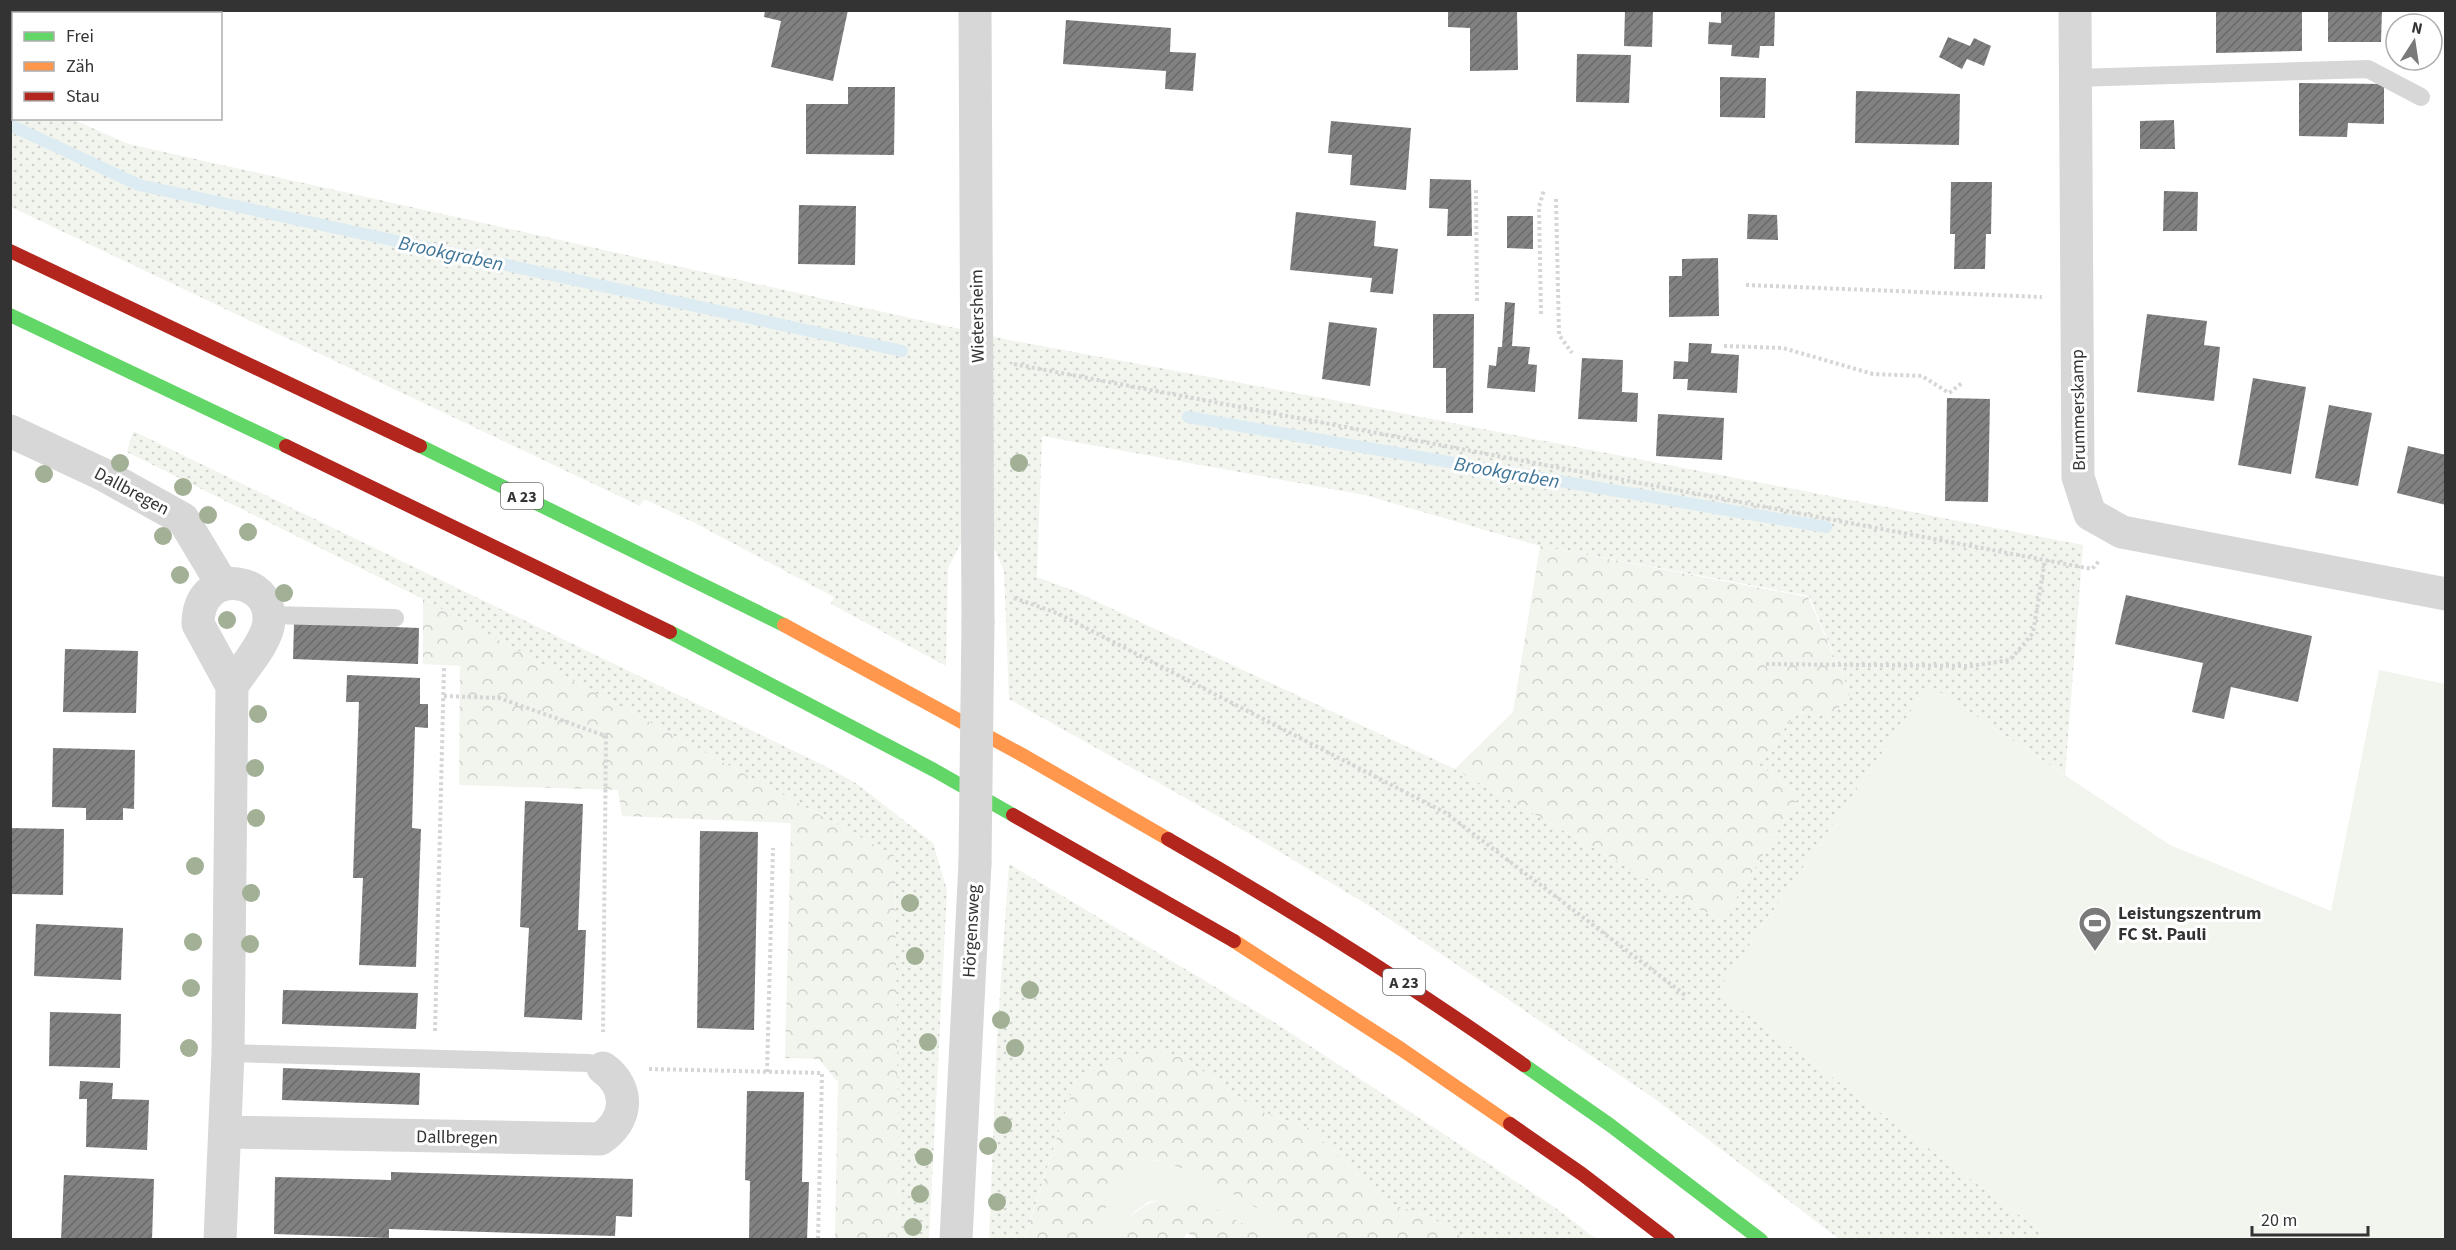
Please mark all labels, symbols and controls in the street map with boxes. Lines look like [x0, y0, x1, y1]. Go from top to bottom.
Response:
legend [12, 12, 222, 120]
north arrow [2384, 12, 2444, 72]
text: N [2409, 16, 2424, 40]
text: Frei [66, 24, 94, 49]
text: Zäh [66, 54, 94, 79]
text: Stau [66, 84, 100, 109]
water label: Brookgraben [396, 229, 506, 279]
street label: Wietersheim [964, 269, 991, 363]
street label: Brummerskamp [2065, 349, 2092, 471]
water label: Brookgraben [1452, 450, 1562, 496]
street label: Dallbregen [90, 461, 174, 522]
road number: A 23 [501, 483, 543, 509]
street label: Hörgensweg [957, 884, 986, 978]
place label: Leistungszentrum FC St. Pauli [2118, 901, 2261, 947]
sports icon: Leistungszentrum FC St. Pauli [2077, 905, 2113, 952]
road number: A 23 [1383, 969, 1425, 995]
street label: Dallbregen [416, 1124, 498, 1151]
scale bar [2252, 1199, 2368, 1237]
text: 20 m [2261, 1208, 2297, 1233]

